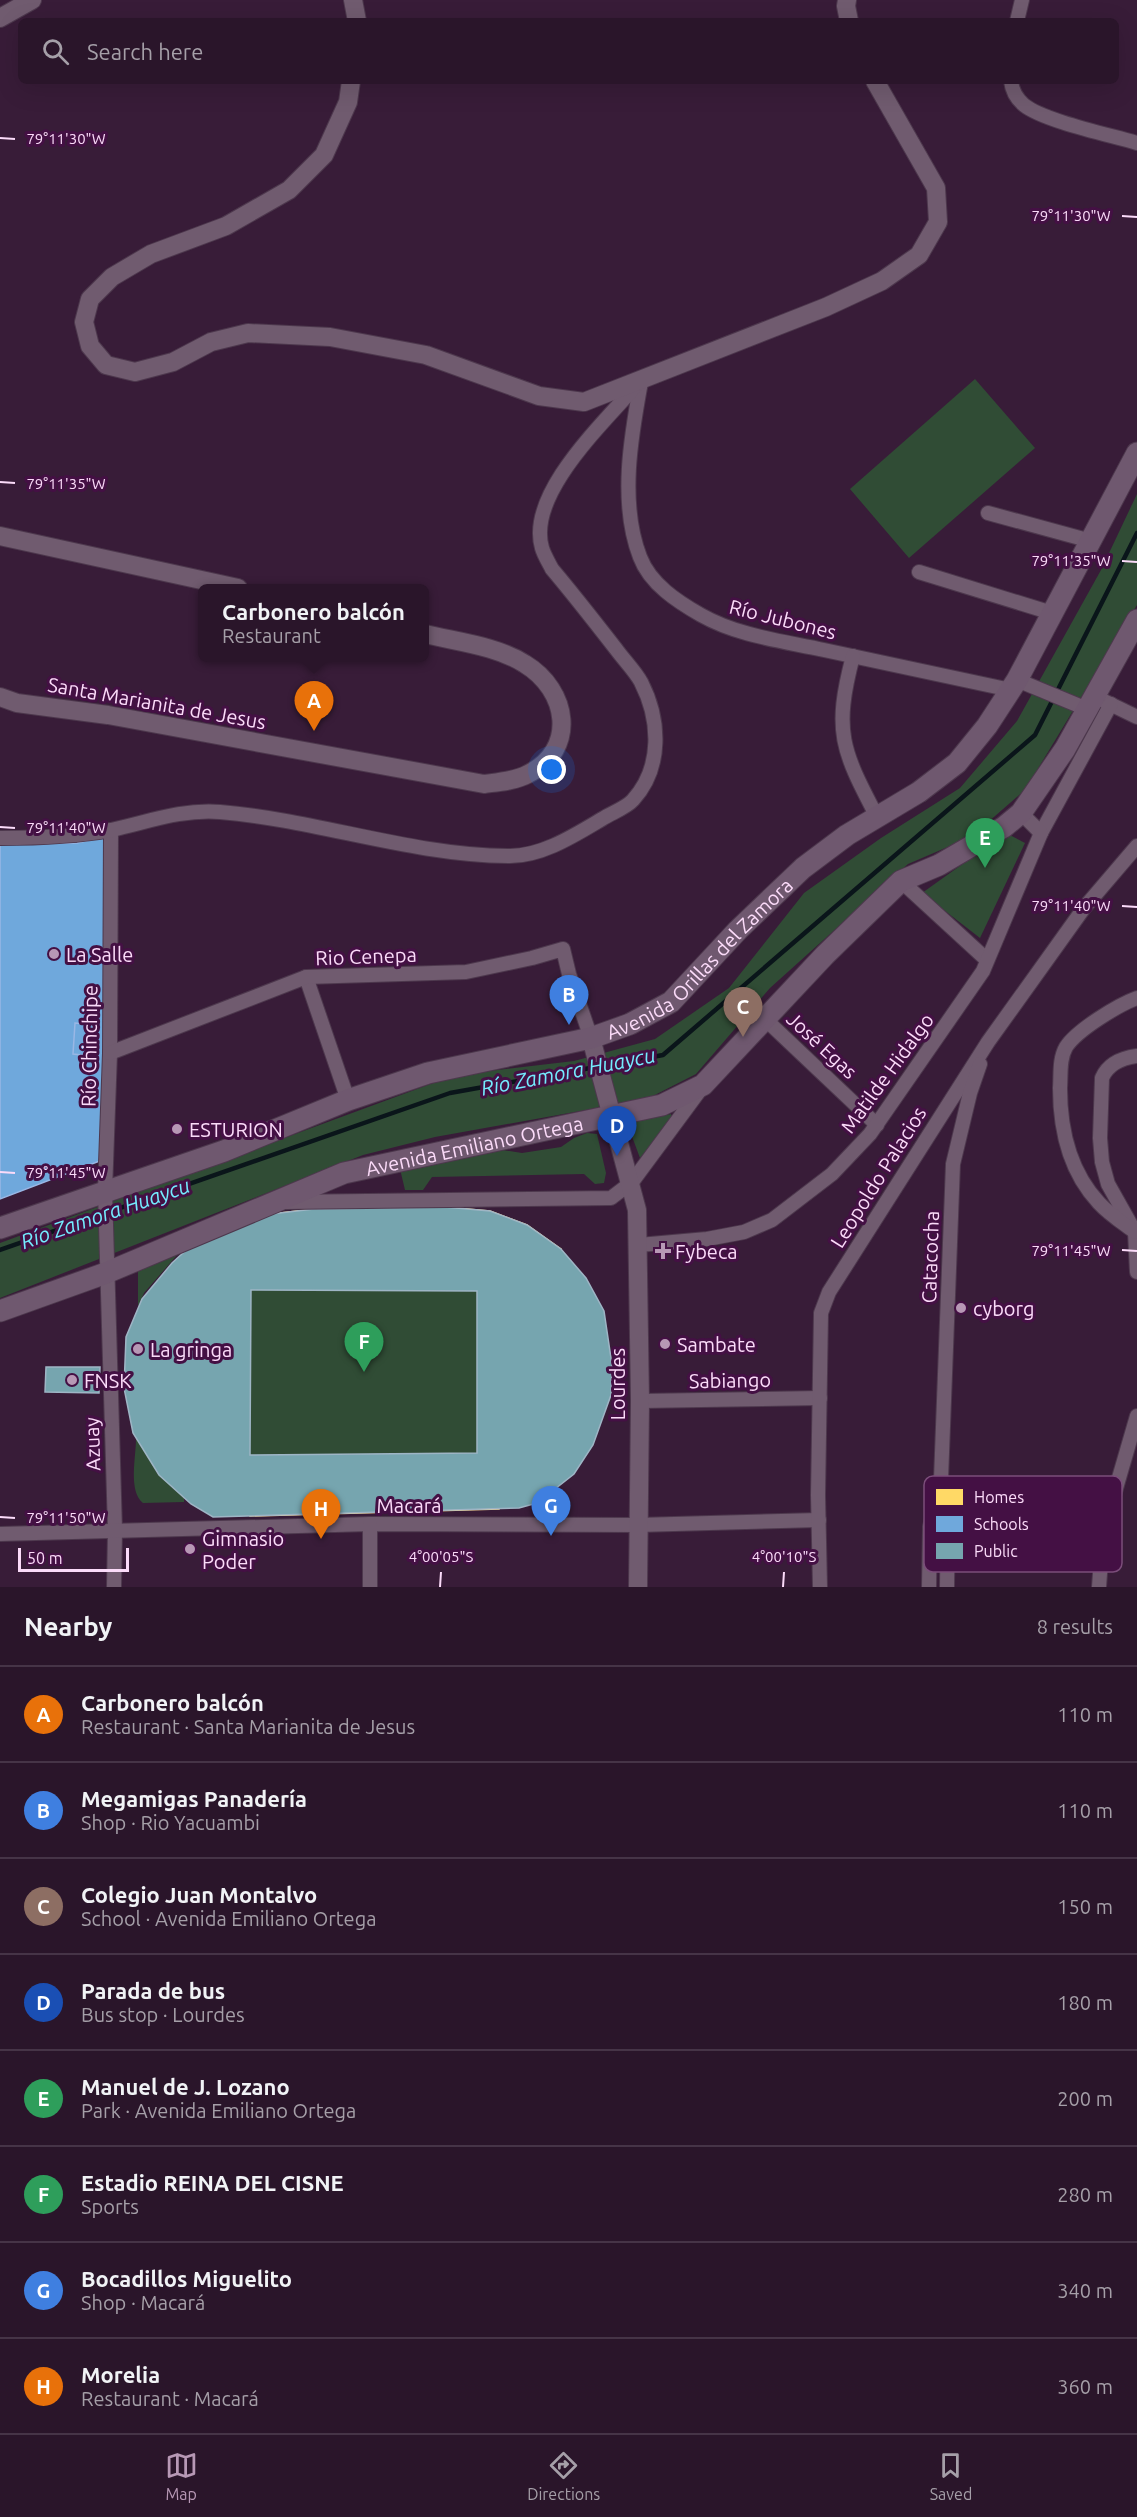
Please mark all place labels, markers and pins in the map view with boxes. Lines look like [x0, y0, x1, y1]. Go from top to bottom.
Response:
pin: A [294, 682, 334, 731]
pin: E [966, 818, 1004, 868]
place label: La Salle [66, 943, 133, 966]
marker: La Salle [47, 947, 61, 961]
pin: B [550, 976, 588, 1025]
pin: C [724, 988, 762, 1037]
pin: D [598, 1106, 636, 1156]
place label: ESTURION [189, 1118, 283, 1141]
marker: ESTURION [170, 1122, 184, 1136]
place label: Fybeca [675, 1240, 737, 1263]
marker: Fybeca [656, 1244, 670, 1258]
place label: cyborg [973, 1297, 1035, 1320]
marker: cyborg [954, 1301, 968, 1315]
pin: F [344, 1322, 384, 1372]
place label: Sambate [677, 1333, 756, 1356]
marker: Sambate [658, 1337, 672, 1351]
place label: La gringa [150, 1338, 232, 1361]
marker: La gringa [131, 1342, 145, 1356]
place label: FNSK [84, 1369, 131, 1392]
marker: FNSK [65, 1373, 79, 1387]
pin: G [532, 1486, 570, 1536]
pin: H [302, 1490, 340, 1539]
place label: Gimnasio Poder [202, 1527, 284, 1573]
marker: Gimnasio Poder [183, 1542, 197, 1556]

